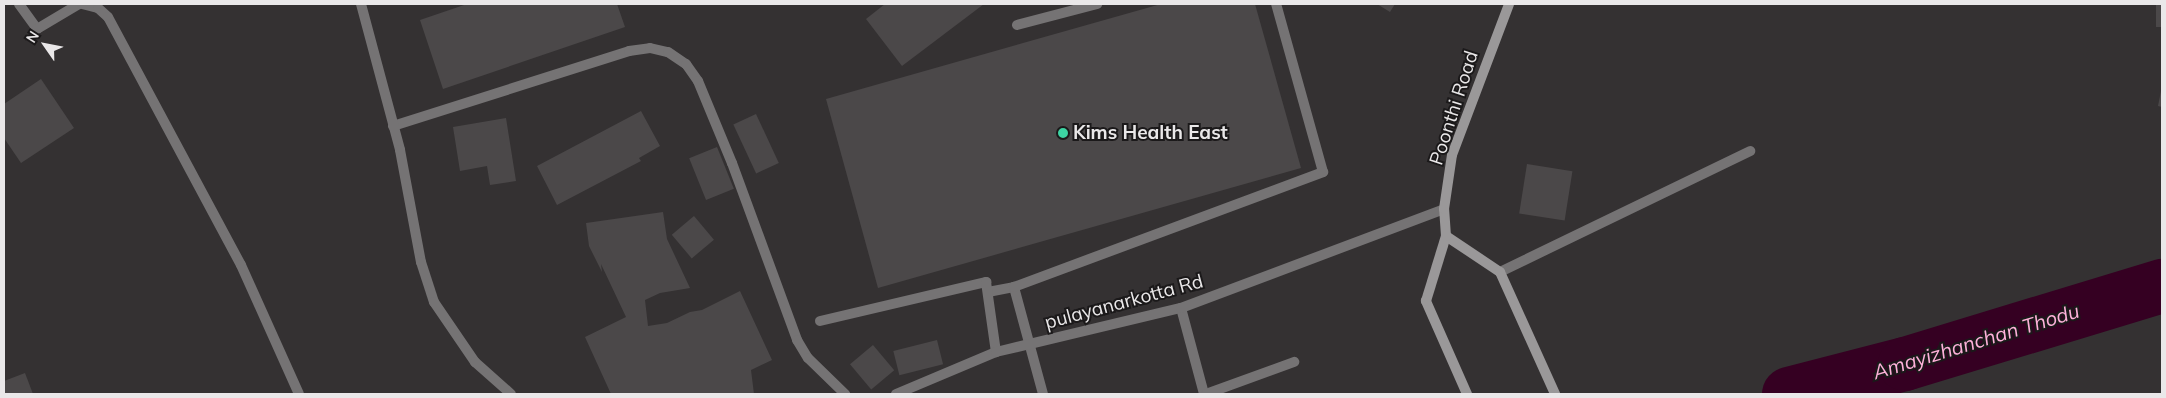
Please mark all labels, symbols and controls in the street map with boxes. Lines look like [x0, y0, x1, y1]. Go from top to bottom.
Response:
north arrow [20, 20, 70, 70]
text: N [22, 27, 43, 46]
street label: Poonthi Road [1425, 48, 1483, 168]
place label: Kims Health East [1073, 122, 1228, 144]
marker: Kims Health East [1057, 127, 1069, 139]
street label: pulayanarkotta Rd [1042, 270, 1206, 334]
water label: Amayizhanchan Thodu [1870, 298, 2082, 384]

